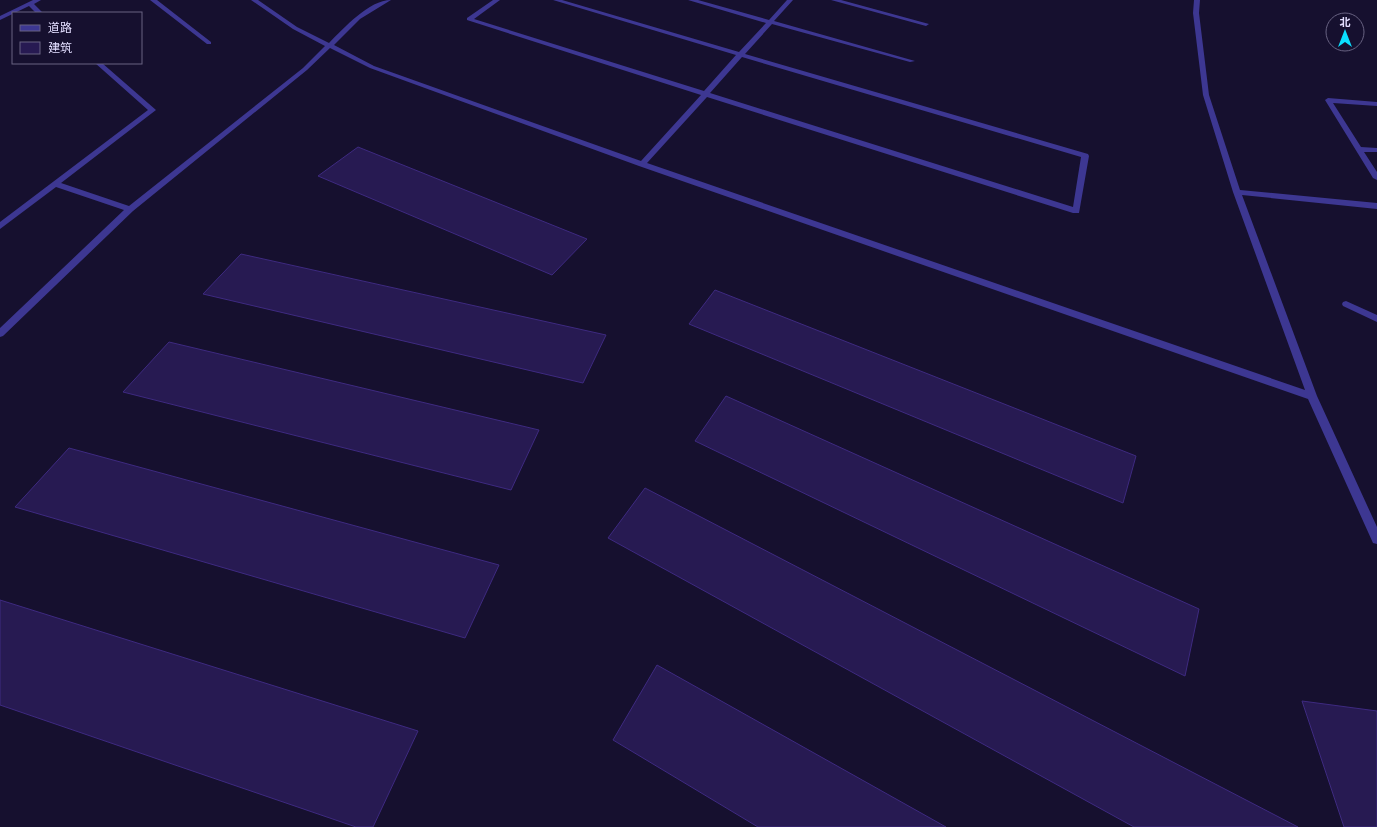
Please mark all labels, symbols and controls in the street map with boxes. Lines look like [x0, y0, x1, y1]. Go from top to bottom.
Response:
legend [12, 12, 142, 64]
north arrow [1325, 12, 1365, 52]
text: 北 [1340, 16, 1351, 28]
text: 道路 [48, 21, 72, 35]
text: 建筑 [48, 41, 72, 55]

